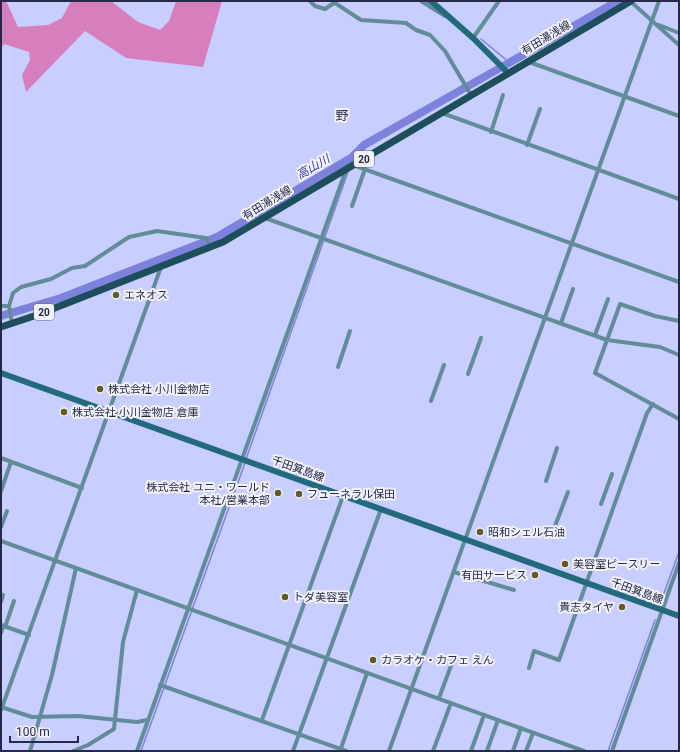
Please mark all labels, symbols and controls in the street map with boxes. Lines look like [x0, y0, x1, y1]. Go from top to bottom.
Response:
street label: 有田湯浅線 [519, 18, 573, 58]
district label: 野 [335, 108, 349, 123]
water label: 高山川 [294, 151, 334, 182]
road number: 20 [354, 151, 374, 167]
street label: 有田湯浅線 [240, 183, 294, 223]
place label: エネオス [124, 289, 168, 302]
marker: エネオス [111, 290, 121, 300]
road number: 20 [34, 304, 54, 320]
place label: 株式会社 小川金物店 [108, 383, 210, 396]
marker: 株式会社 小川金物店 [95, 384, 105, 394]
place label: 株式会社 小川金物店 倉庫 [72, 406, 198, 419]
marker: 株式会社 小川金物店 倉庫 [59, 407, 69, 417]
street label: 千田箕島線 [270, 453, 326, 485]
place label: 株式会社 ユニ・ワールド 本社/営業本部 [146, 481, 270, 507]
marker: 株式会社 ユニ・ワールド 本社/営業本部 [273, 488, 283, 498]
place label: フューネラル保田 [307, 488, 395, 501]
marker: フューネラル保田 [294, 489, 304, 499]
place label: 昭和シェル石油 [488, 526, 565, 539]
marker: 昭和シェル石油 [475, 527, 485, 537]
place label: 美容室ピースリー [573, 558, 660, 571]
marker: 美容室ピースリー [560, 559, 570, 569]
place label: 有田サービス [461, 569, 527, 582]
marker: 有田サービス [530, 570, 540, 580]
street label: 千田箕島線 [609, 575, 665, 607]
place label: トダ美容室 [293, 591, 348, 604]
marker: トダ美容室 [280, 592, 290, 602]
place label: 貴志タイヤ [559, 601, 614, 614]
marker: 貴志タイヤ [617, 602, 627, 612]
place label: カラオケ・カフェ えん [381, 654, 494, 667]
marker: カラオケ・カフェ えん [368, 655, 378, 665]
scale bar [10, 718, 78, 744]
text: 100 m [16, 725, 50, 739]

